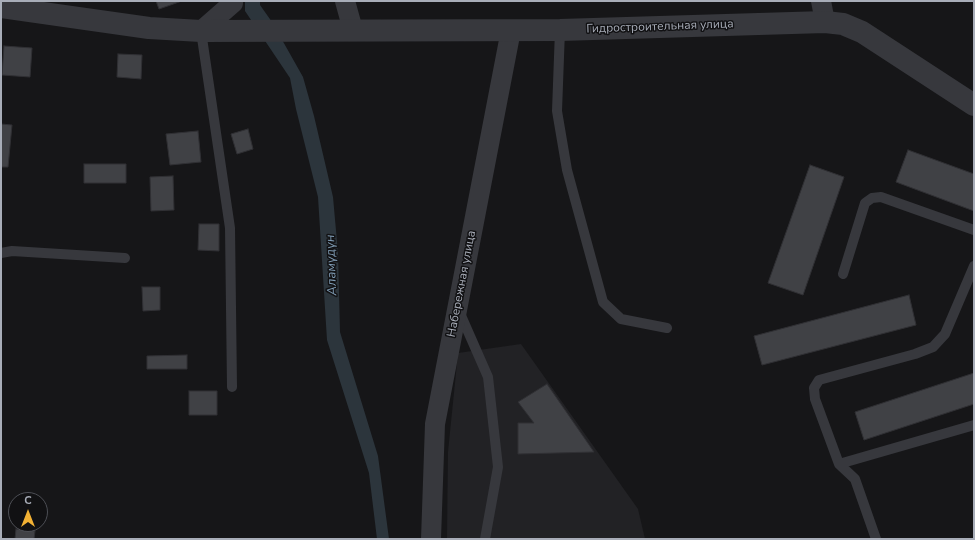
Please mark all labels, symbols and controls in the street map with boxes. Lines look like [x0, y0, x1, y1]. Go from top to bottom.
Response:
street label: Гидростроительная улица [586, 17, 734, 37]
street label: Набережная улица [445, 229, 479, 339]
water label: Аламүдүн [323, 234, 341, 296]
north arrow [8, 492, 48, 532]
text: С [24, 493, 32, 508]

